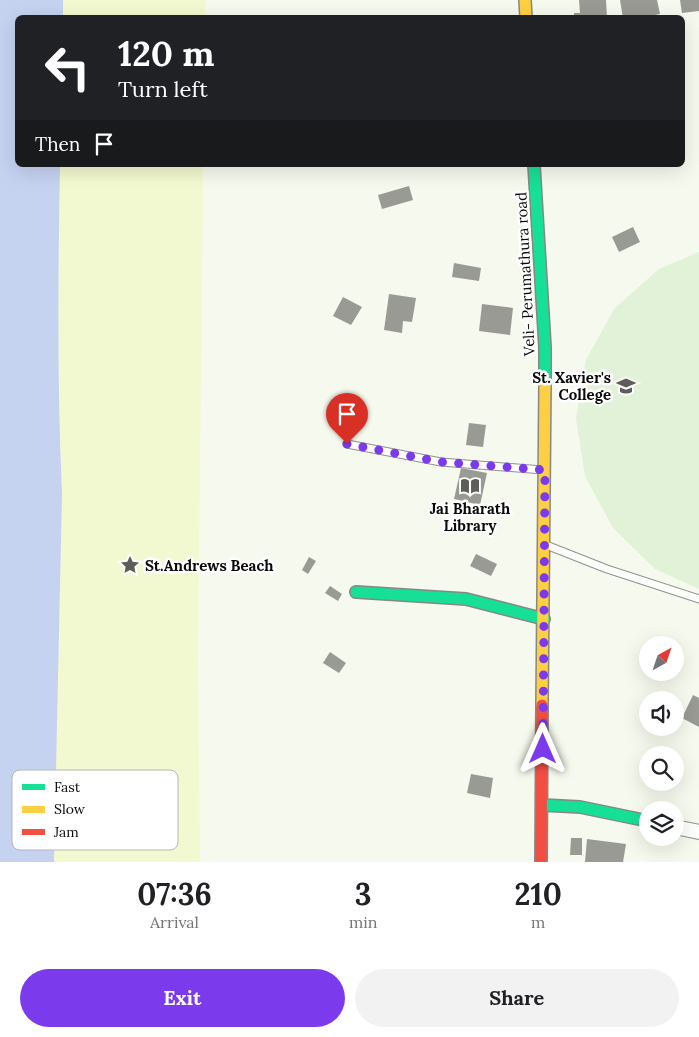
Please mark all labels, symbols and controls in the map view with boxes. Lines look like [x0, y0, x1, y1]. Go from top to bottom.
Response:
text: 120 m [118, 31, 215, 76]
icon: left [35, 35, 100, 100]
text: Turn left [118, 75, 208, 103]
icon: arrive [90, 130, 118, 158]
text: Then [35, 132, 80, 156]
street label: Veli- Perumathura road [511, 192, 539, 357]
place label: St. Xavier's College [532, 368, 611, 404]
school or university icon: St. Xavier's College [615, 375, 637, 397]
pin [326, 393, 368, 444]
icon: arrive [333, 400, 361, 428]
library icon: Jai Bharath Library [459, 475, 481, 497]
place label: Jai Bharath Library [430, 499, 511, 535]
place icon: St.Andrews Beach [119, 554, 141, 576]
place label: St.Andrews Beach [145, 556, 274, 575]
north arrow [639, 636, 684, 681]
map controls [639, 636, 684, 846]
button: sound [639, 691, 684, 736]
position arrow [516, 722, 568, 774]
button: search [639, 746, 684, 791]
legend [12, 770, 178, 850]
text: Fast [54, 778, 81, 796]
text: Slow [54, 800, 86, 818]
button: layers [639, 801, 684, 846]
text: Jam [53, 823, 79, 841]
text: 07:36 [137, 875, 212, 913]
text: 3 [355, 875, 372, 913]
text: 210 [515, 875, 562, 913]
text: Arrival [150, 912, 199, 932]
text: min [349, 912, 377, 932]
text: m [531, 912, 545, 932]
button: Exit [20, 969, 345, 1027]
button: Share [355, 969, 679, 1027]

